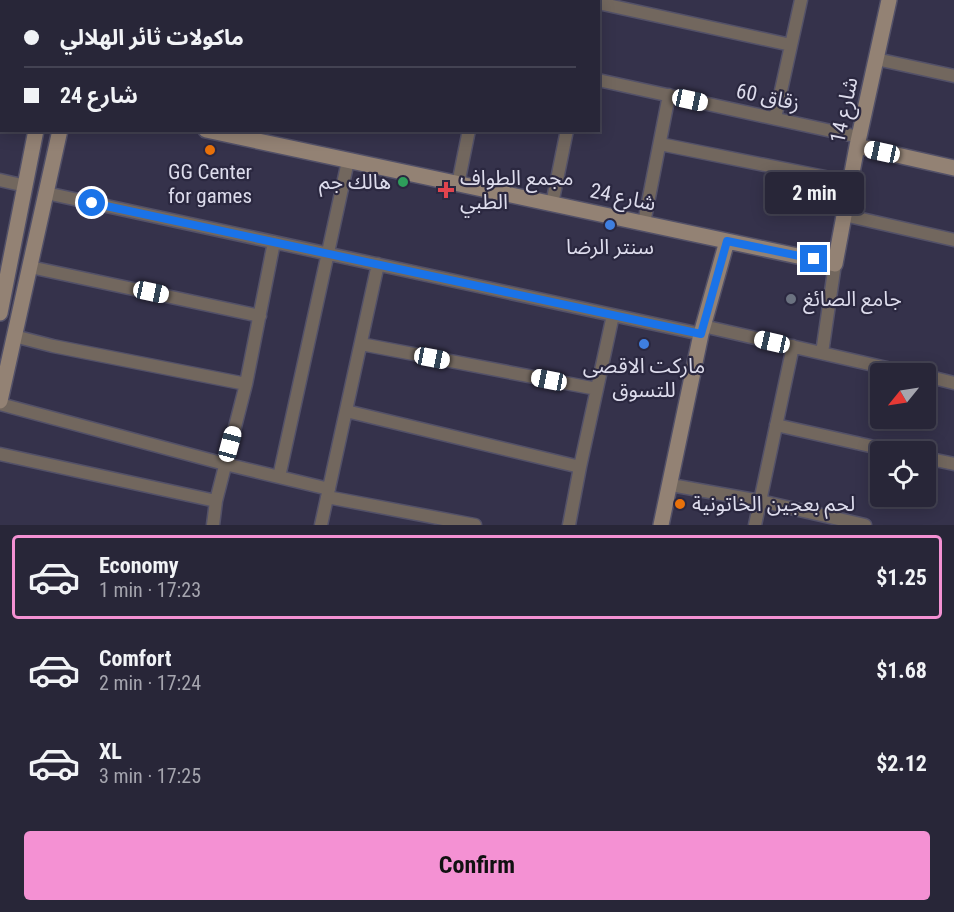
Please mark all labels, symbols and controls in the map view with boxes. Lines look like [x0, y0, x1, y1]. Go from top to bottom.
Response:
text: ماكولات ثائر الهلالي [60, 25, 244, 50]
street label: شارع 14 [825, 75, 866, 146]
street label: زقاق 60 [734, 79, 802, 115]
text: شارع 24 [60, 83, 138, 108]
car [671, 87, 709, 113]
car [863, 139, 901, 165]
marker: GG Center for games [203, 143, 217, 157]
place label: GG Center for games [168, 160, 252, 208]
place label: مجمع الطواف الطبي [460, 166, 573, 218]
place label: هالك جم [319, 170, 391, 197]
callout: 2 min [764, 172, 864, 214]
marker: هالك جم [396, 175, 410, 189]
street label: شارع 24 [587, 178, 658, 219]
marker: مجمع الطواف الطبي [437, 181, 455, 199]
text: 2 min [792, 181, 837, 205]
route start [78, 189, 105, 216]
marker: سنتر الرضا [603, 218, 617, 232]
place label: سنتر الرضا [566, 235, 654, 259]
route end [800, 245, 827, 272]
car [132, 279, 170, 305]
place label: جامع الصائغ [803, 287, 902, 314]
marker: جامع الصائغ [784, 292, 798, 306]
car [752, 329, 792, 355]
marker: ماركت الاقصى للتسوق [637, 337, 651, 351]
car [413, 346, 451, 370]
place label: ماركت الاقصى للتسوق [583, 354, 705, 402]
north arrow [870, 363, 936, 429]
map controls [870, 363, 936, 507]
car [530, 368, 568, 392]
car [217, 424, 243, 464]
button: locate [870, 441, 936, 507]
place label: لحم بعجين الخاتونية [692, 492, 855, 519]
marker: لحم بعجين الخاتونية [673, 497, 687, 511]
icon: car [27, 550, 81, 604]
text: Economy [99, 553, 179, 578]
text: $1.25 [876, 565, 927, 590]
text: 1 min · 17:23 [99, 578, 201, 602]
icon: car [27, 643, 81, 697]
text: Comfort [99, 646, 172, 671]
text: $1.68 [876, 658, 927, 683]
text: 2 min · 17:24 [99, 671, 201, 695]
icon: car [27, 736, 81, 790]
text: XL [99, 739, 122, 764]
text: $2.12 [876, 751, 927, 776]
text: 3 min · 17:25 [99, 764, 201, 788]
button: Confirm [24, 831, 930, 900]

